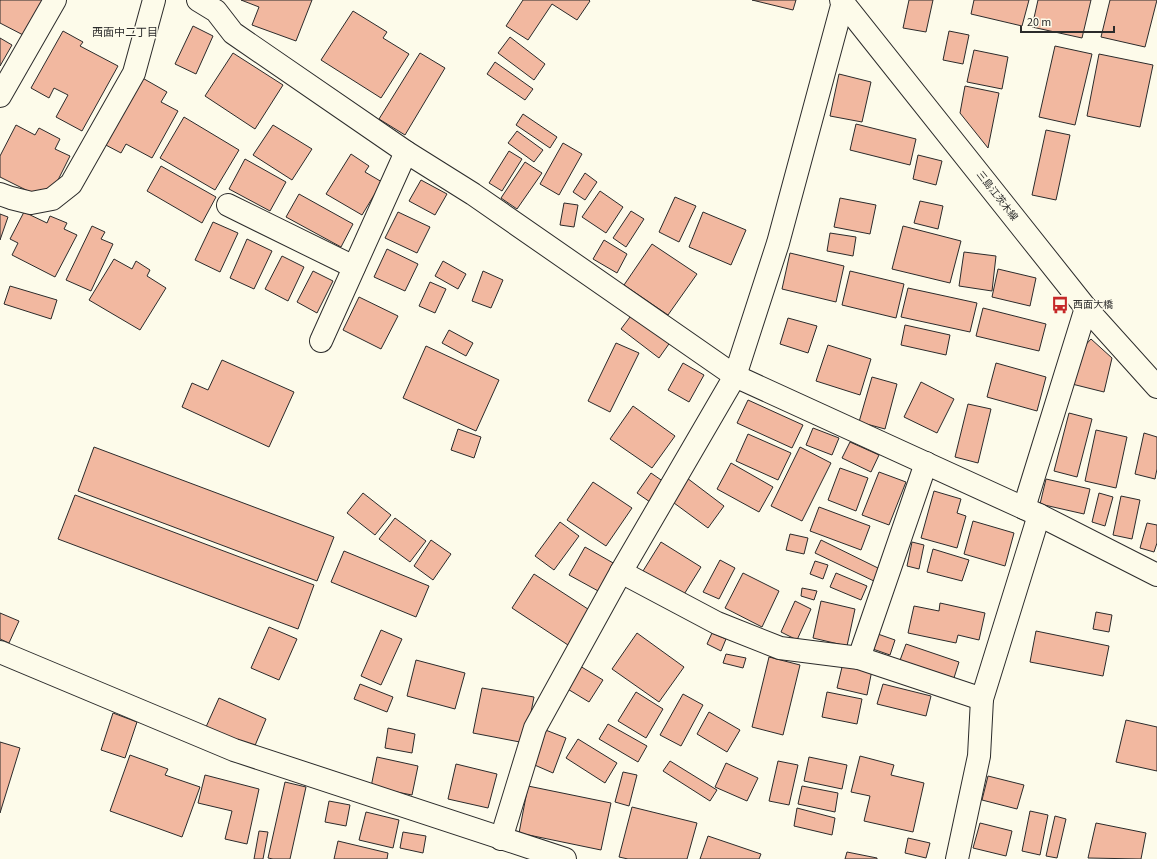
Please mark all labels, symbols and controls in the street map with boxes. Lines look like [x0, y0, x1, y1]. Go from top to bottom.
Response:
scale bar [1021, 8, 1114, 34]
text: 20 m [1027, 14, 1051, 31]
district label: 西面中二丁目 [92, 25, 158, 40]
street label: 三島江茨木線 [973, 168, 1021, 224]
bus stop icon: 西面大橋 [1050, 295, 1070, 315]
place label: 西面大橋 [1073, 298, 1113, 312]

